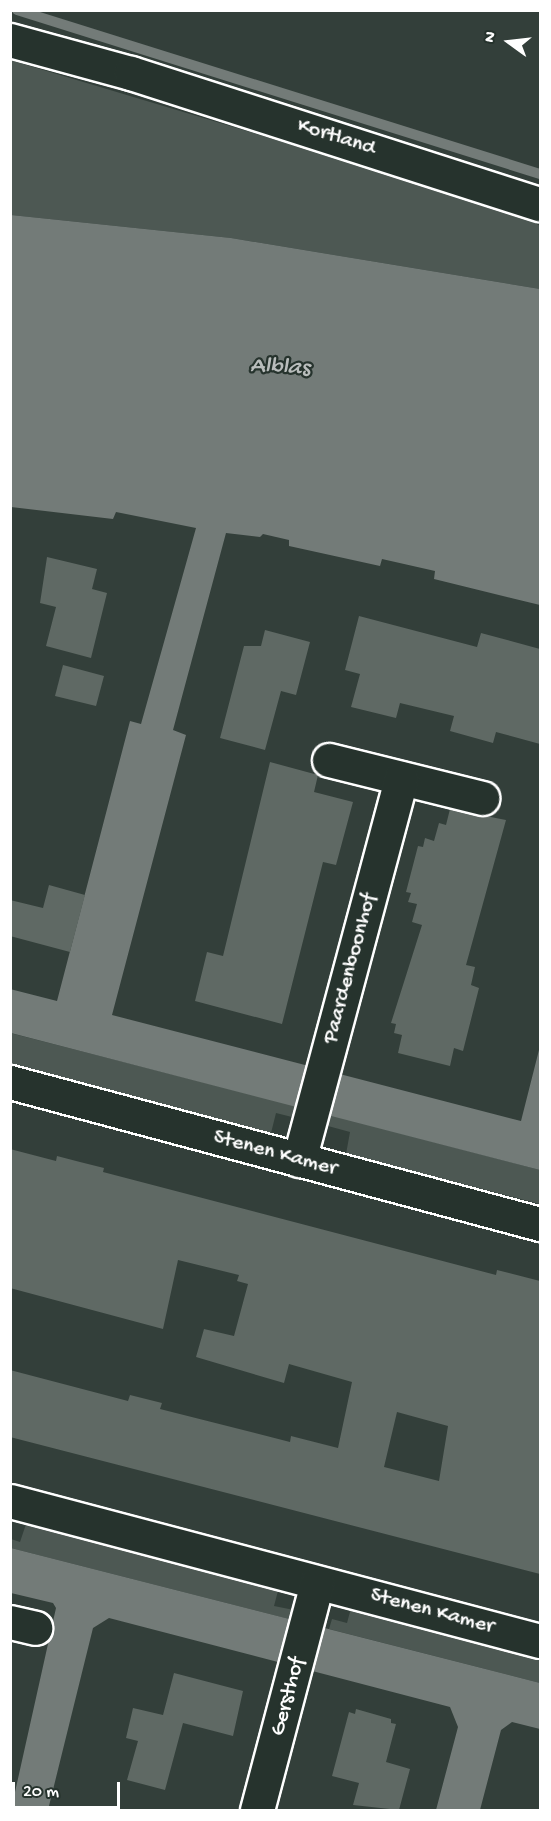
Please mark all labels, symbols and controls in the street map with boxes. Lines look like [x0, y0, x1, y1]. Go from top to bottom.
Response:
north arrow [479, 12, 539, 72]
text: N [481, 30, 502, 45]
street label: Kortland [294, 113, 378, 163]
water label: Alblas [250, 352, 310, 384]
street label: Paardenboonhof [318, 891, 384, 1047]
street label: Stenen Kamer [210, 1125, 340, 1183]
street label: Stenen Kamer [367, 1583, 497, 1641]
street label: Gersthof [266, 1655, 312, 1739]
scale bar [15, 1770, 123, 1808]
text: 20 m [23, 1782, 59, 1803]

